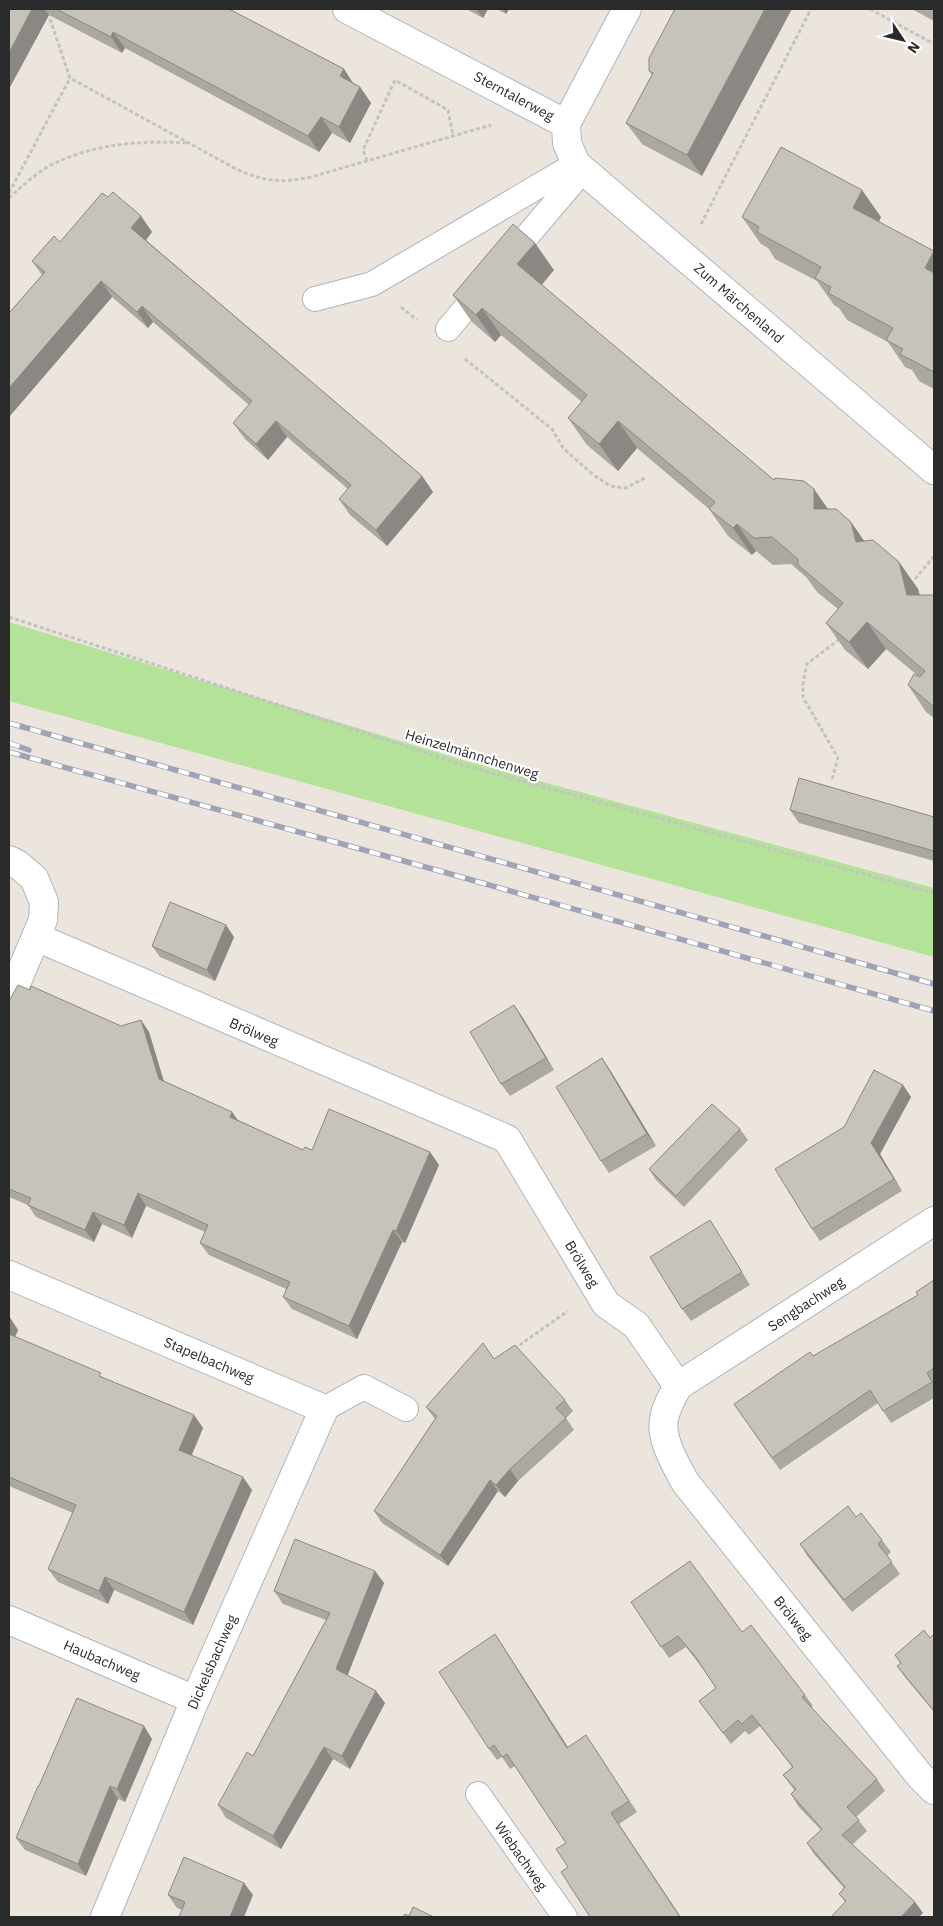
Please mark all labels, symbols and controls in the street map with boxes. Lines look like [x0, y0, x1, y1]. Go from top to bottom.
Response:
north arrow [878, 15, 928, 65]
text: N [903, 38, 924, 57]
street label: Sterntalerweg [471, 67, 558, 125]
street label: Zum Märchenland [690, 259, 788, 347]
street label: Heinzelmännchenweg [403, 725, 542, 783]
street label: Brölweg [227, 1014, 282, 1051]
street label: Brölweg [561, 1237, 603, 1291]
street label: Sengbachweg [764, 1272, 848, 1335]
street label: Stapelbachweg [161, 1333, 257, 1387]
street label: Brölweg [770, 1592, 817, 1644]
street label: Dickelsbachweg [183, 1611, 241, 1712]
street label: Haubachweg [61, 1636, 144, 1684]
street label: Wiebachweg [491, 1818, 552, 1894]

